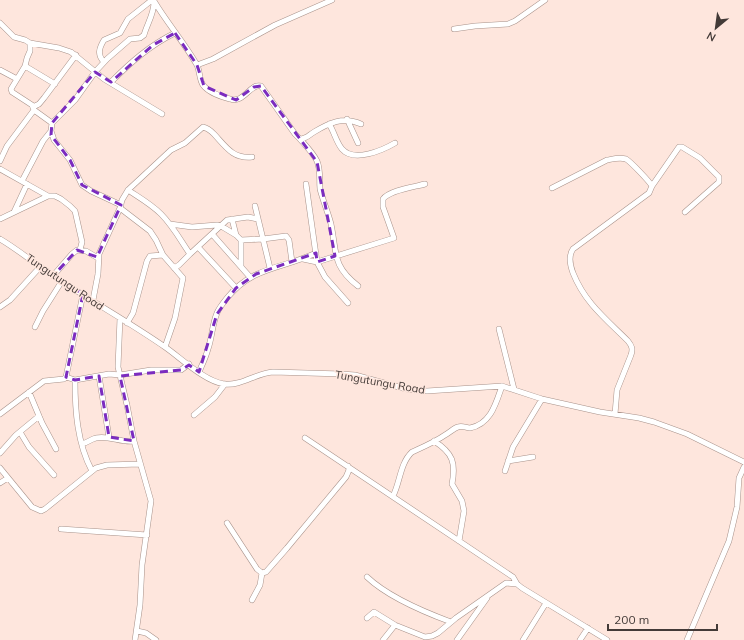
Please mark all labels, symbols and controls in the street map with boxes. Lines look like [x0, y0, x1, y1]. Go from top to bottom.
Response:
north arrow [696, 8, 736, 48]
text: N [704, 29, 718, 45]
street label: Tungutungu Road [23, 251, 107, 313]
street label: Tungutungu Road [334, 367, 426, 397]
scale bar [608, 606, 717, 632]
text: 200 m [614, 612, 649, 627]

